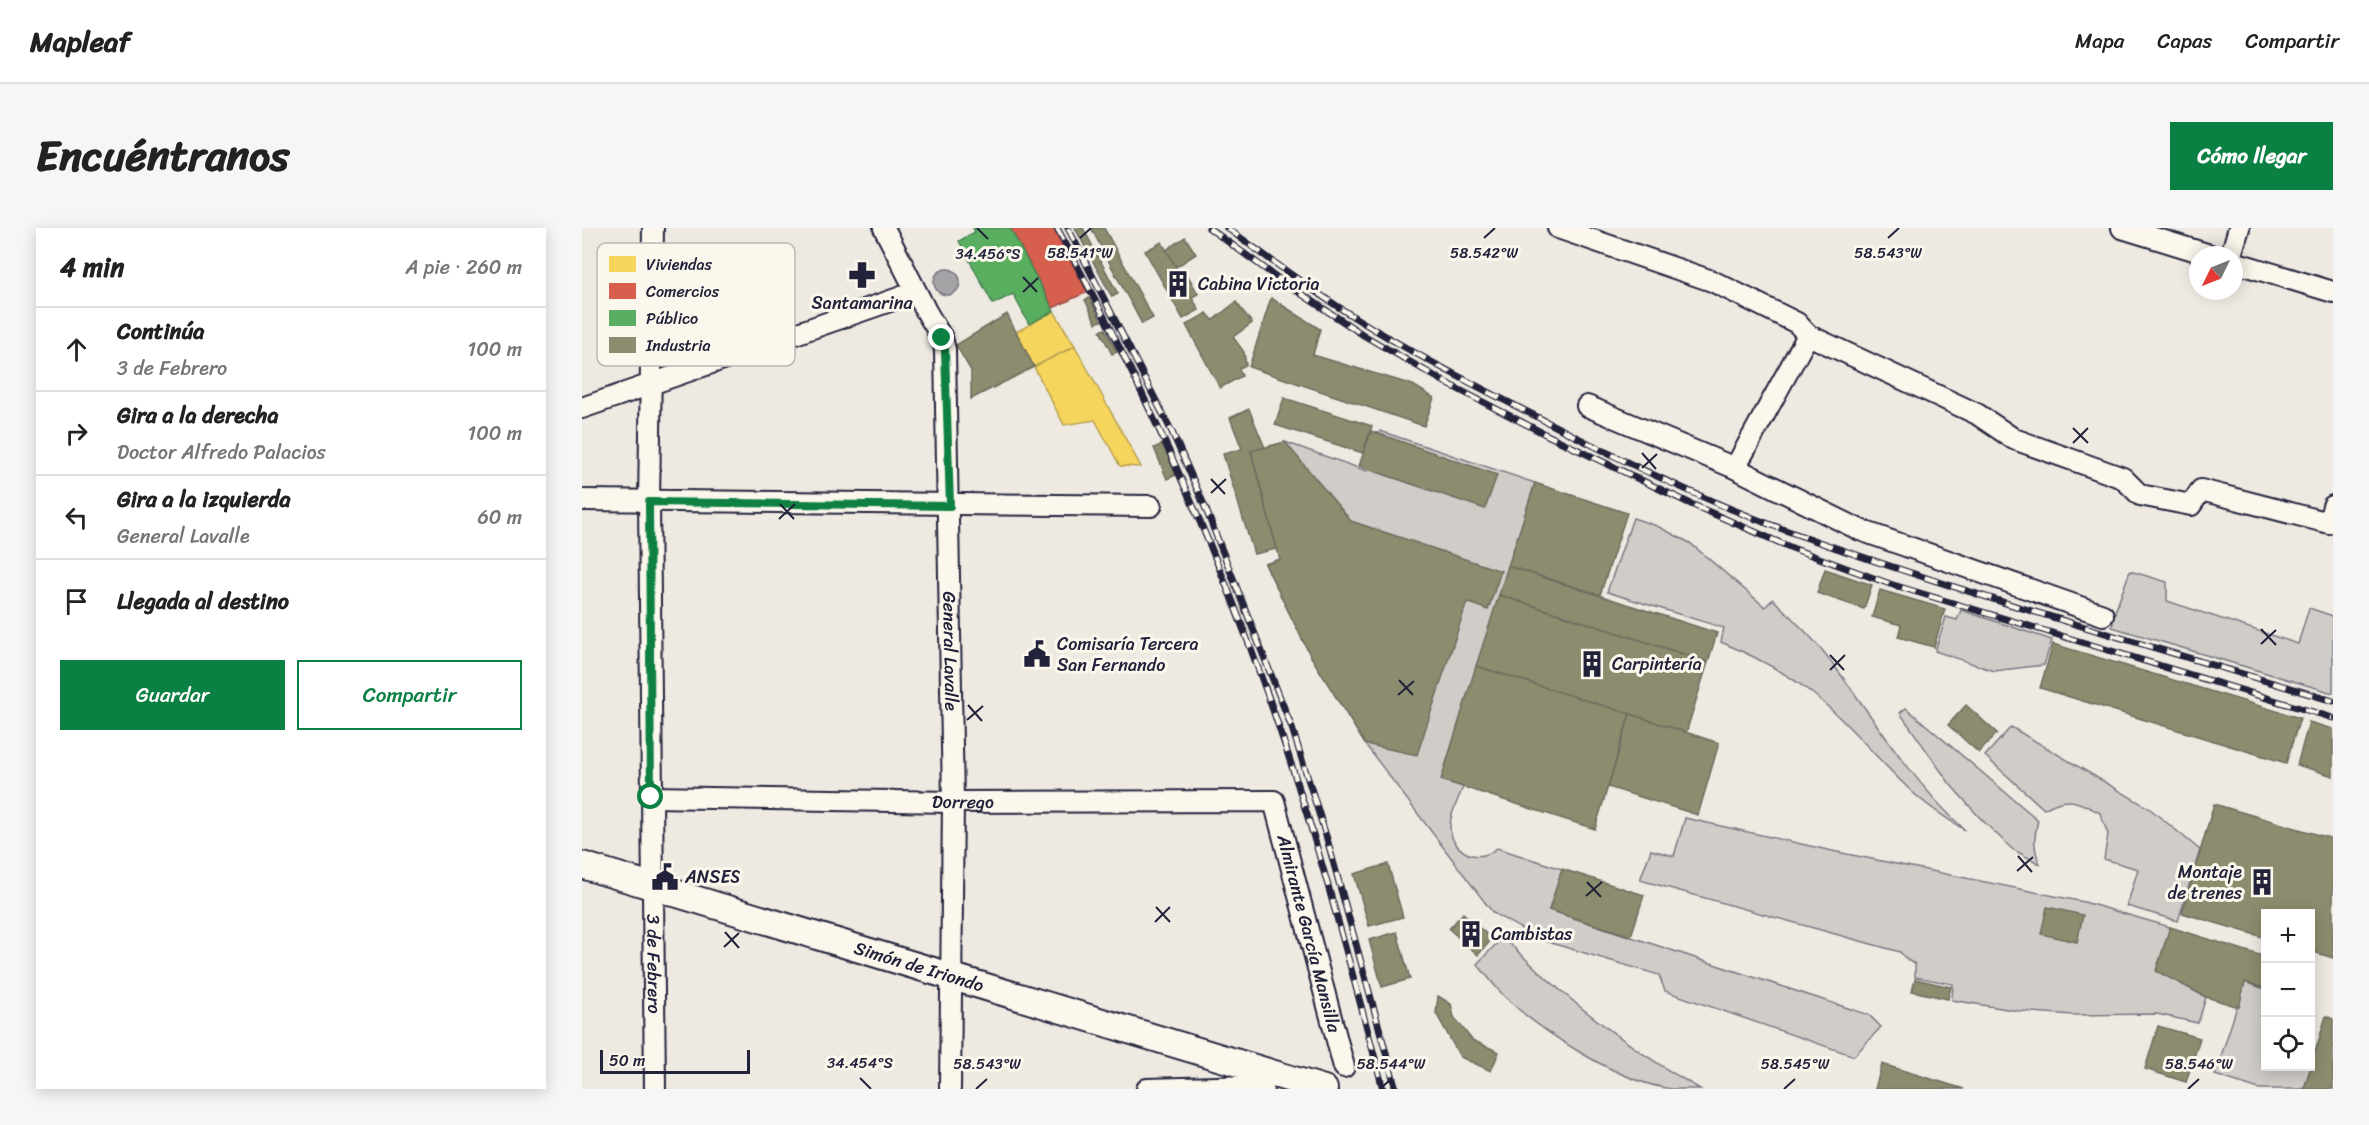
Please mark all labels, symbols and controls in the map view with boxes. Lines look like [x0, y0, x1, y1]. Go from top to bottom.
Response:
text: Mapleaf [30, 17, 130, 66]
text: Mapa [2075, 22, 2124, 60]
text: Capas [2157, 22, 2212, 60]
text: Compartir [2245, 22, 2339, 60]
text: Encuéntranos [36, 119, 289, 193]
button: Cómo llegar [2170, 122, 2333, 190]
text: 58.541°W [1047, 240, 1113, 266]
text: 58.542°W [1450, 240, 1518, 266]
text: 58.543°W [1854, 240, 1922, 266]
text: 34.456°S [955, 241, 1021, 267]
legend [597, 243, 795, 366]
text: 4 min [60, 244, 124, 290]
north arrow [2189, 246, 2243, 300]
text: A pie · 260 m [405, 250, 522, 285]
text: Viviendas [646, 250, 713, 279]
pharmacy icon: Santamarina [847, 260, 877, 290]
place label: Cabina Victoria [1198, 268, 1320, 300]
building icon: Cabina Victoria [1163, 269, 1193, 299]
text: Comercios [646, 277, 720, 306]
place label: Santamarina [812, 287, 913, 319]
text: Público [646, 304, 698, 333]
text: Continúa [117, 312, 204, 351]
route end [928, 324, 954, 350]
text: Industria [645, 331, 711, 360]
text: 100 m [468, 332, 522, 367]
icon: ahead [60, 333, 93, 366]
text: 3 de Febrero [117, 351, 227, 386]
text: Gira a la derecha [117, 396, 278, 435]
text: 100 m [468, 416, 522, 451]
icon: right [60, 417, 93, 450]
text: Doctor Alfredo Palacios [117, 435, 326, 470]
text: Gira a la izquierda [117, 480, 290, 519]
text: 60 m [477, 500, 522, 535]
icon: left [60, 501, 93, 534]
text: General Lavalle [117, 519, 250, 554]
text: Llegada al destino [117, 582, 289, 621]
icon: arrive [60, 585, 93, 618]
street label: General Lavalle [933, 591, 967, 712]
place label: Comisaría Tercera San Fernando [1057, 628, 1199, 681]
public building icon: Comisaría Tercera San Fernando [1022, 639, 1052, 669]
place label: Carpintería [1612, 648, 1702, 680]
building icon: Carpintería [1577, 649, 1607, 679]
button: Guardar [60, 660, 285, 730]
button: Compartir [297, 660, 522, 730]
route start [637, 783, 663, 809]
street label: Dorrego [932, 786, 994, 818]
street label: Almirante García Mansilla [1267, 830, 1350, 1037]
place label: Montaje de trenes [2167, 856, 2243, 909]
place label: ANSES [684, 861, 741, 893]
public building icon: ANSES [650, 862, 680, 892]
building icon: Montaje de trenes [2247, 867, 2277, 897]
map controls [2261, 909, 2315, 1071]
button: + [2261, 909, 2315, 963]
street label: 3 de Febrero [637, 914, 670, 1014]
place label: Cambistas [1491, 918, 1573, 950]
building icon: Cambistas [1456, 919, 1486, 949]
street label: Simón de Iriondo [850, 932, 988, 1001]
button: − [2261, 963, 2315, 1017]
button: locate [2261, 1017, 2315, 1071]
text: 50 m [609, 1046, 645, 1075]
scale bar [600, 1047, 750, 1074]
text: 34.454°S [827, 1050, 894, 1076]
text: 58.543°W [953, 1051, 1021, 1077]
text: 58.544°W [1357, 1051, 1426, 1077]
text: 58.545°W [1761, 1051, 1830, 1077]
text: 58.546°W [2165, 1051, 2233, 1077]

